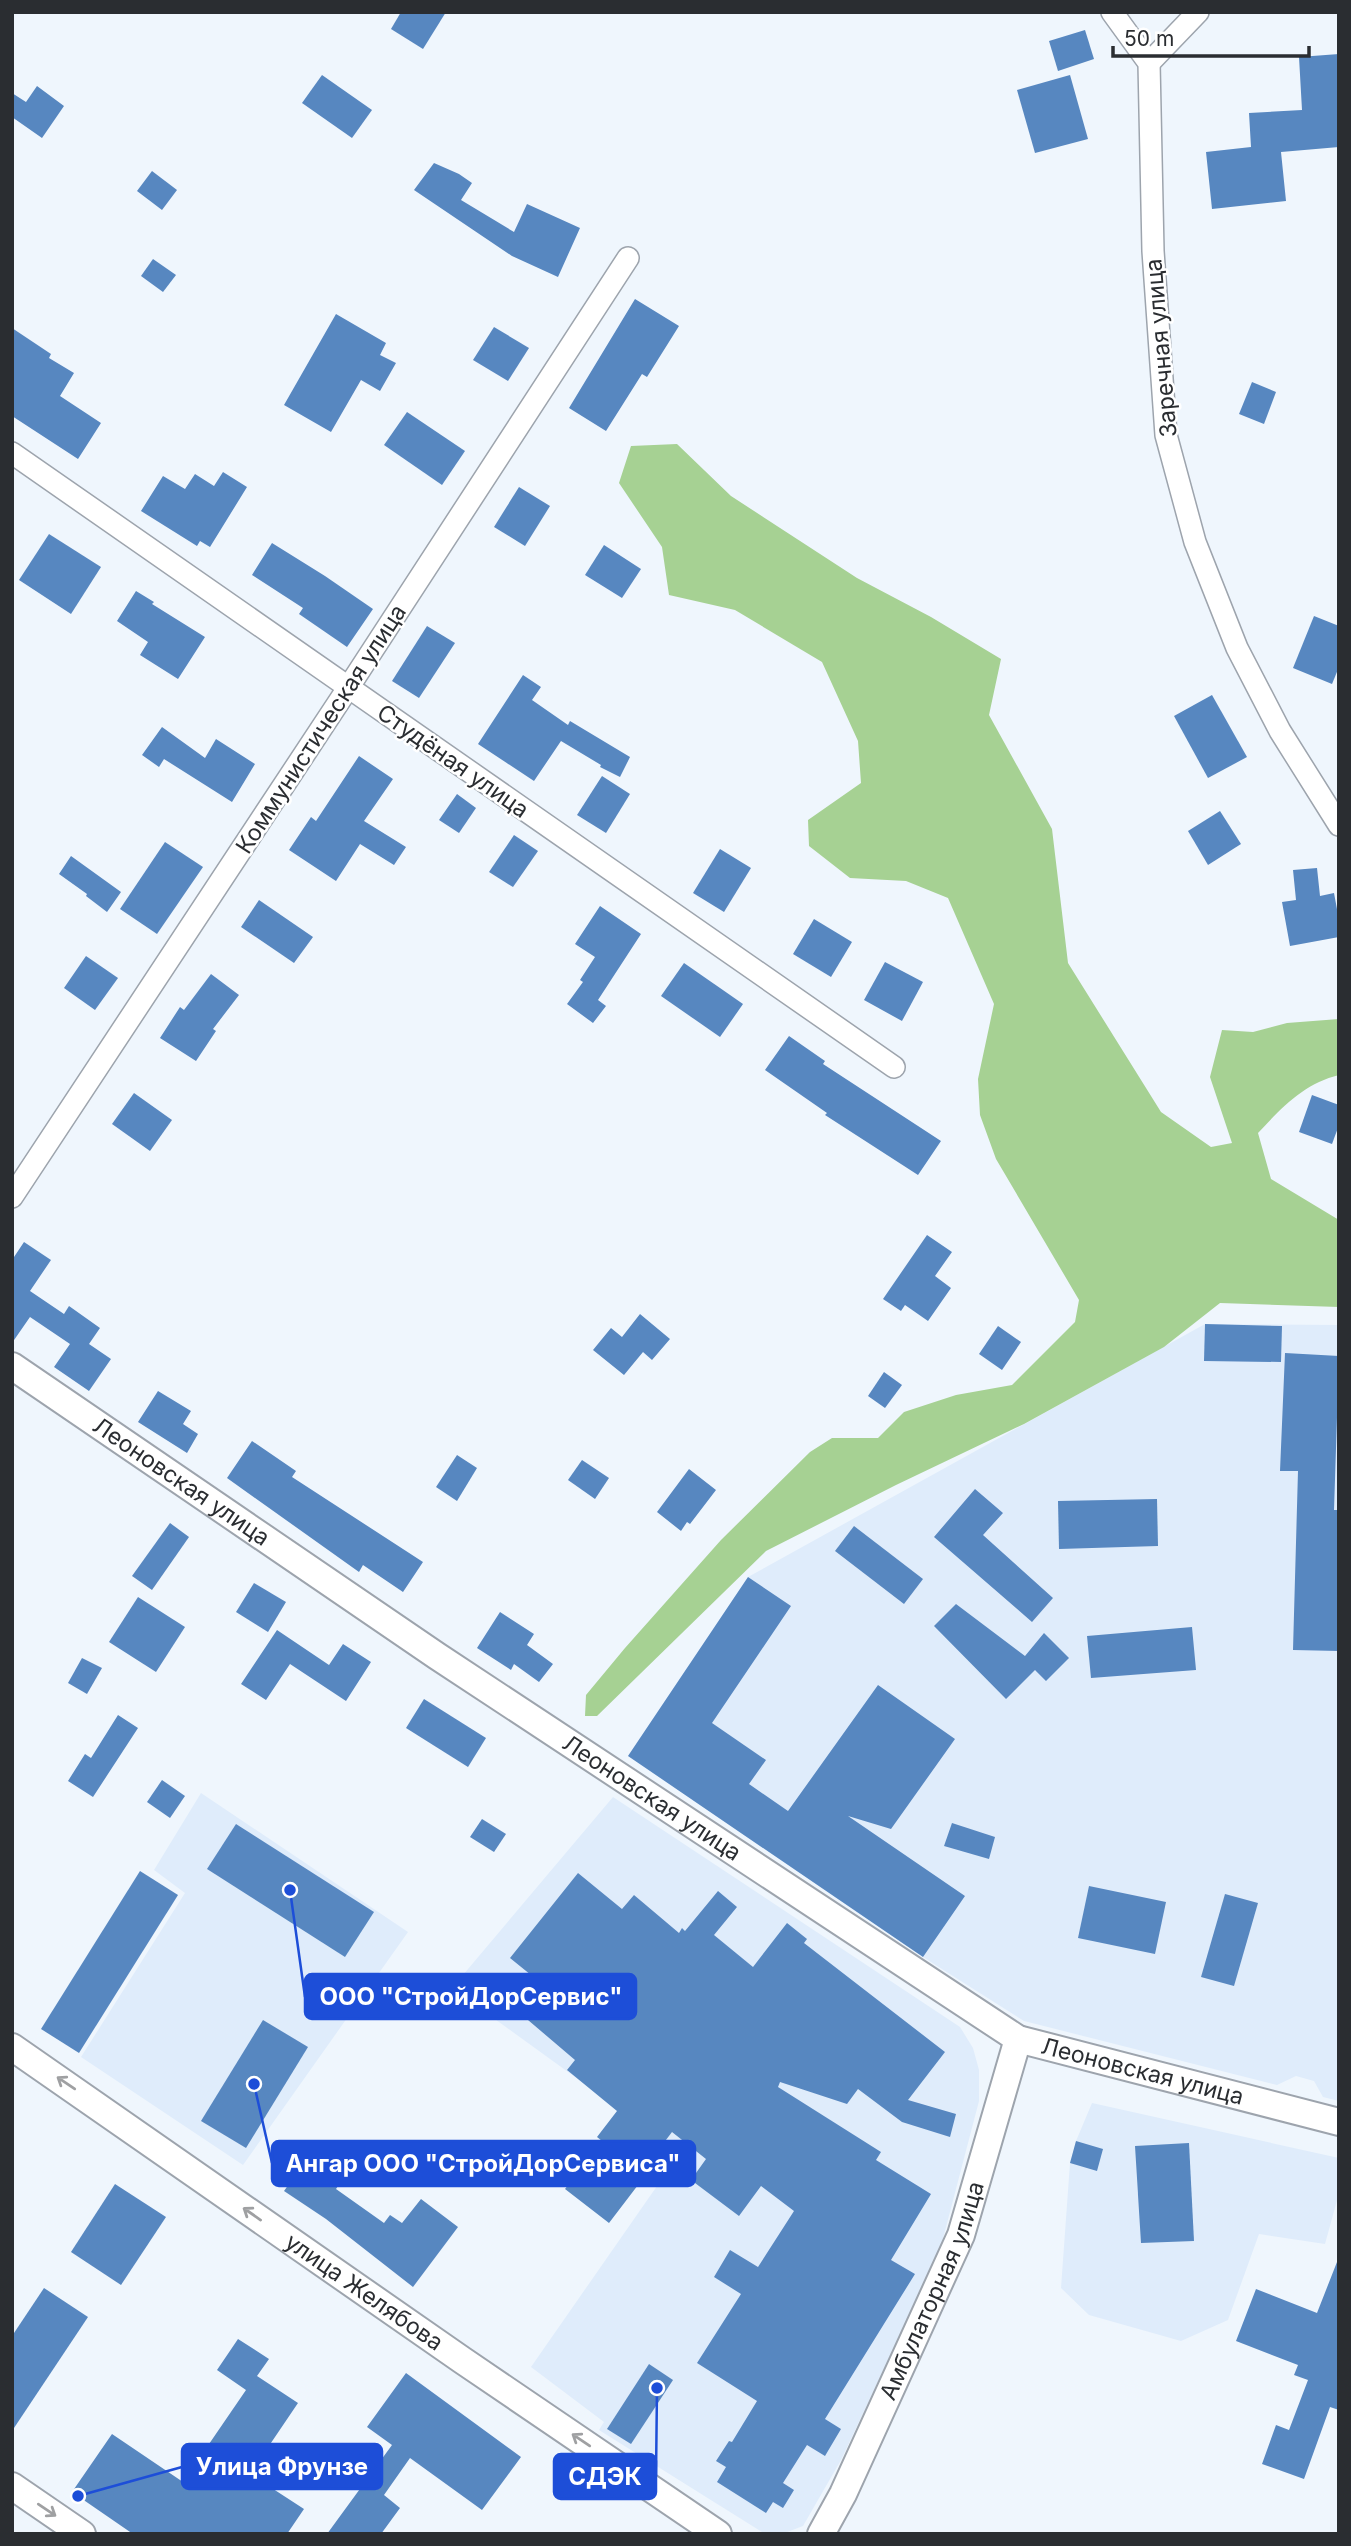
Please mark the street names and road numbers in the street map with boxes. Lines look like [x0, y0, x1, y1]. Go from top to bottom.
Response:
street label: Заречная улица [1139, 258, 1183, 438]
street label: Коммунистическая улица [230, 599, 412, 859]
street label: Студёная улица [372, 698, 534, 824]
street label: Леоновская улица [88, 1411, 275, 1552]
street label: Леоновская улица [557, 1729, 747, 1867]
street label: Леоновская улица [1038, 2032, 1247, 2111]
street label: Амбулаторная улица [874, 2178, 990, 2404]
street label: улица Желябова [280, 2227, 449, 2357]

